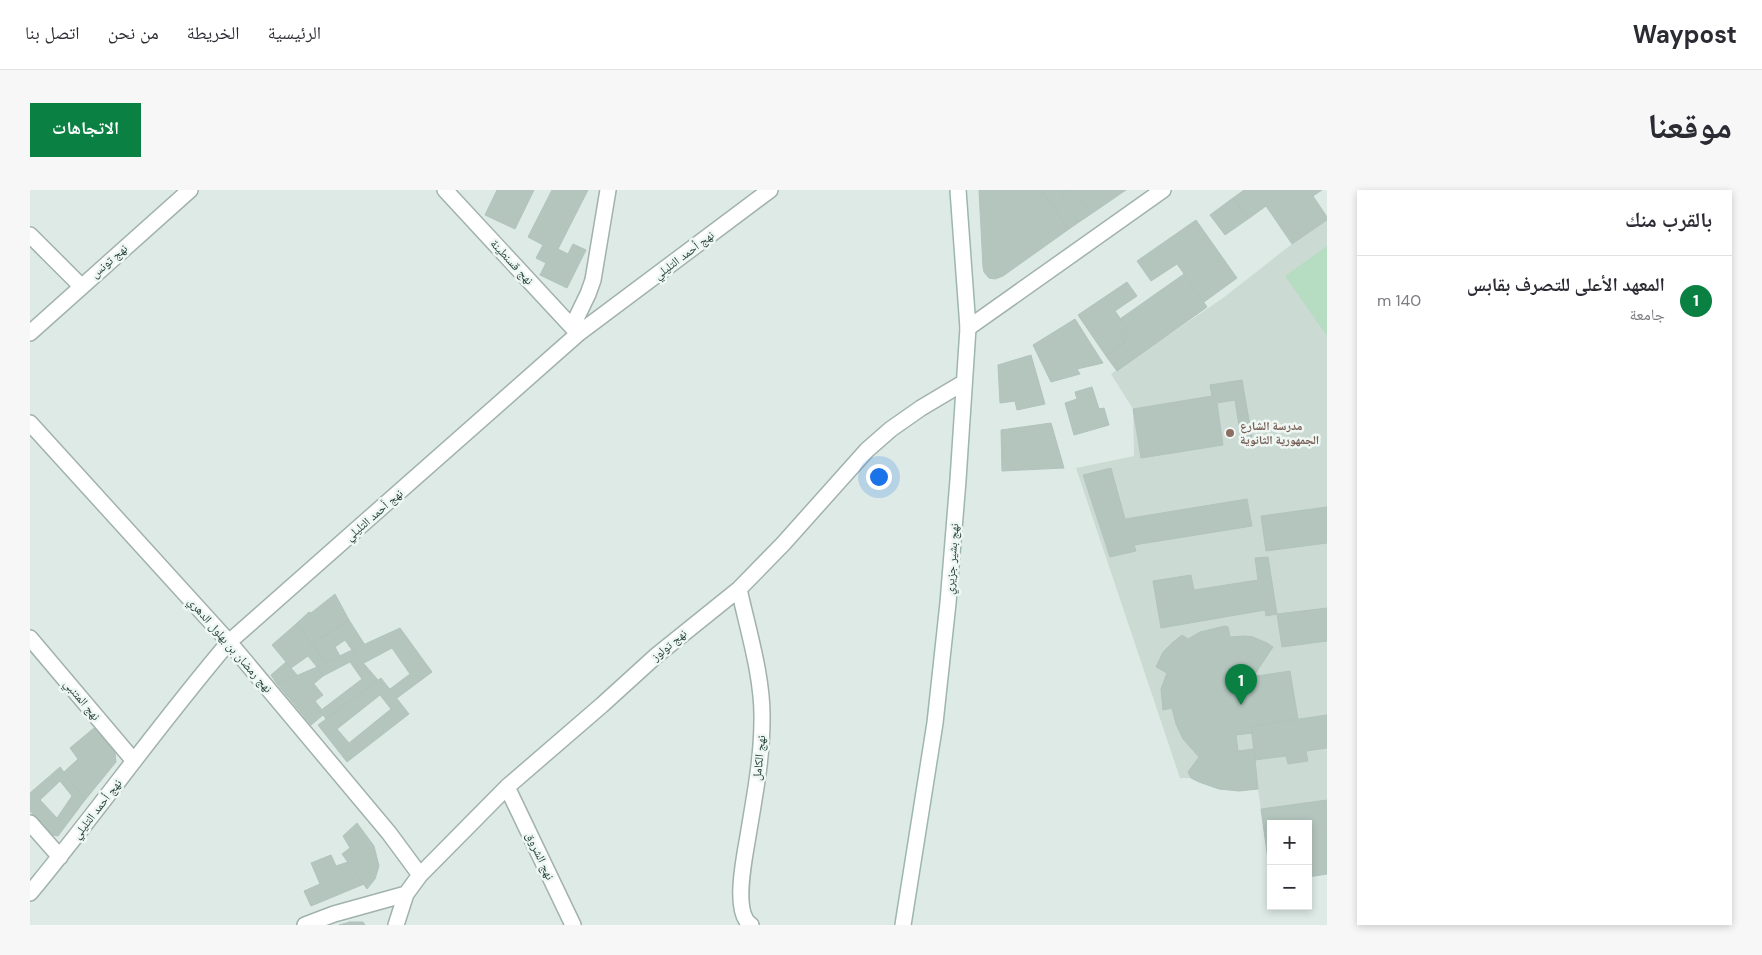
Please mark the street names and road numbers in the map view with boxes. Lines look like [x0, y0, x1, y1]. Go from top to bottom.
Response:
street label: نهج أحمد التليلي [651, 227, 719, 285]
street label: نهج قسنطينة [487, 236, 537, 288]
street label: نهج تونس [87, 240, 131, 282]
street label: نهج أحمد التليلي [342, 485, 408, 546]
street label: نهج بشير جزيري [942, 523, 965, 595]
street label: نهج رمضان بن بهلول الدهري [183, 594, 276, 697]
street label: نهج تولوز [647, 626, 690, 665]
street label: نهج المتنبي [59, 676, 104, 725]
street label: نهج الكامل [749, 734, 769, 782]
street label: نهج أحمد التليلي [69, 776, 127, 843]
street label: نهج الشروق [522, 830, 558, 882]

